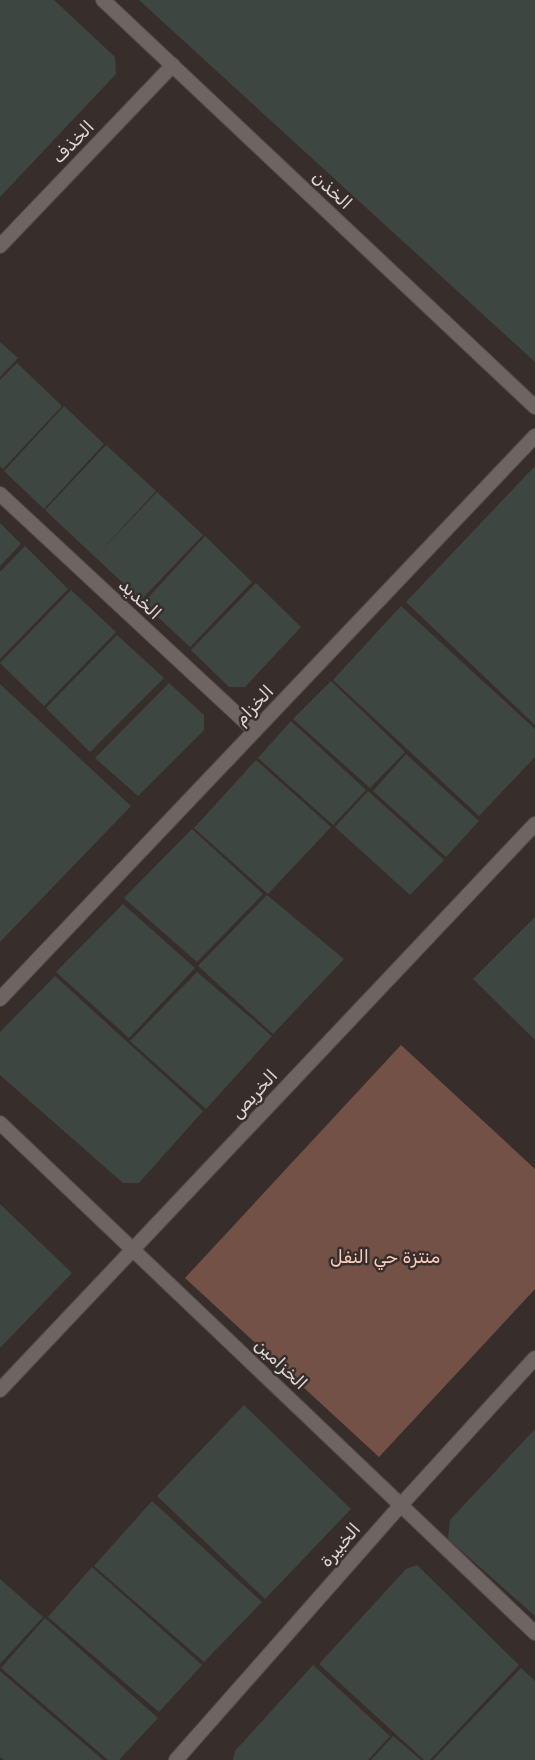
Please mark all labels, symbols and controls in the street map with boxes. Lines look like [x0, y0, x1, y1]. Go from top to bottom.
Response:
street label: الخذف [47, 116, 99, 168]
street label: الخذن [307, 166, 357, 214]
street label: الخديد [114, 574, 166, 624]
street label: الخزام [230, 681, 278, 729]
street label: الخريص [226, 1065, 282, 1123]
park label: منتزة حي النفل [330, 1246, 440, 1270]
street label: الخزامين [250, 1334, 312, 1394]
street label: الخبيرة [315, 1518, 365, 1572]

